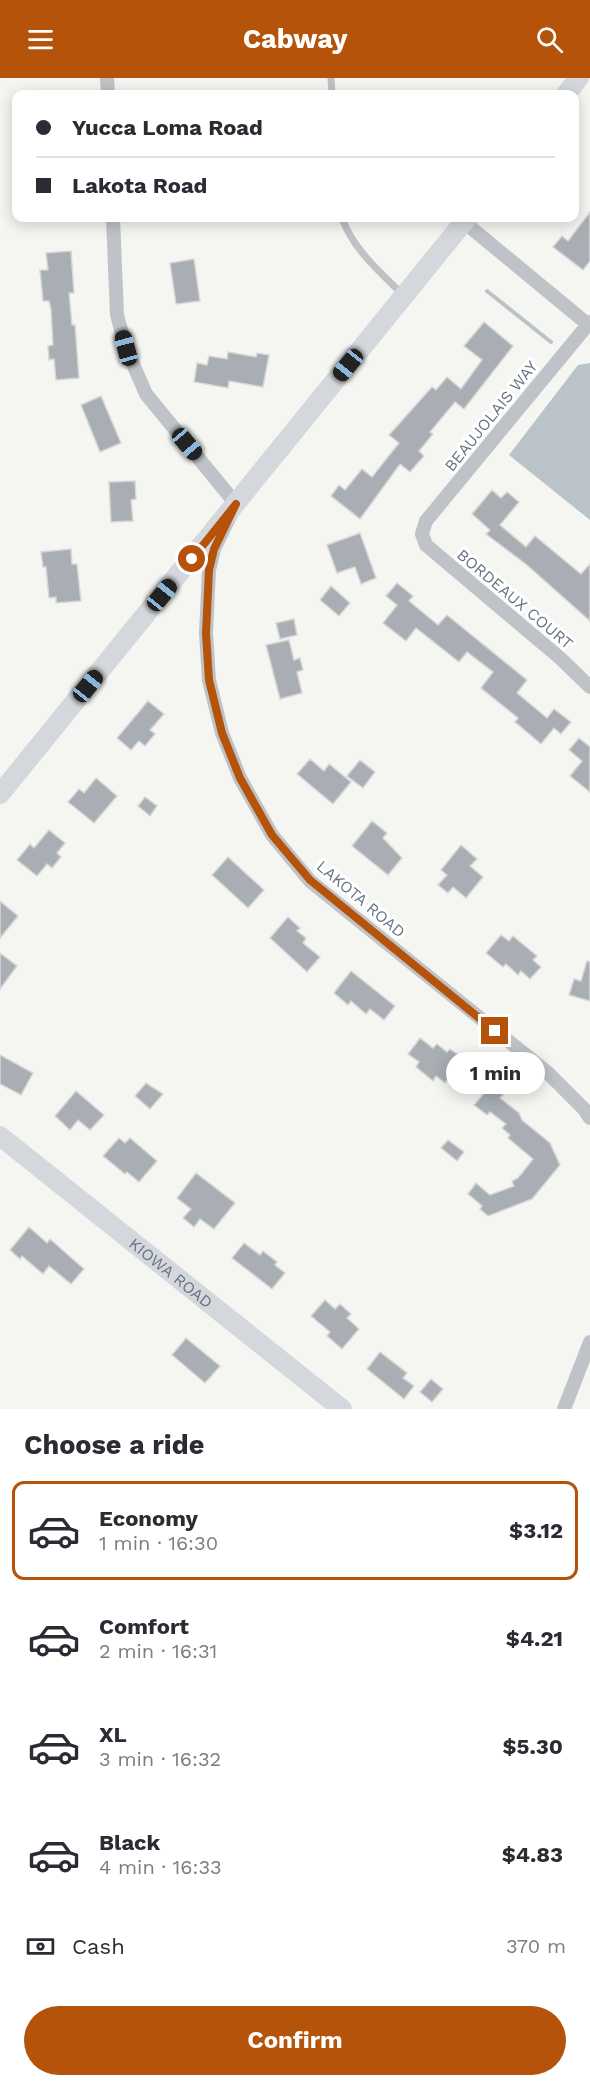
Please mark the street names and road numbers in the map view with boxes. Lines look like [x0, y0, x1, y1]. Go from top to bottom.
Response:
street label: BEAUJOLAIS WAY [441, 357, 541, 475]
street label: BORDEAUX COURT [453, 545, 577, 653]
street label: LAKOTA ROAD [313, 856, 409, 942]
street label: KIOWA ROAD [126, 1234, 217, 1312]

